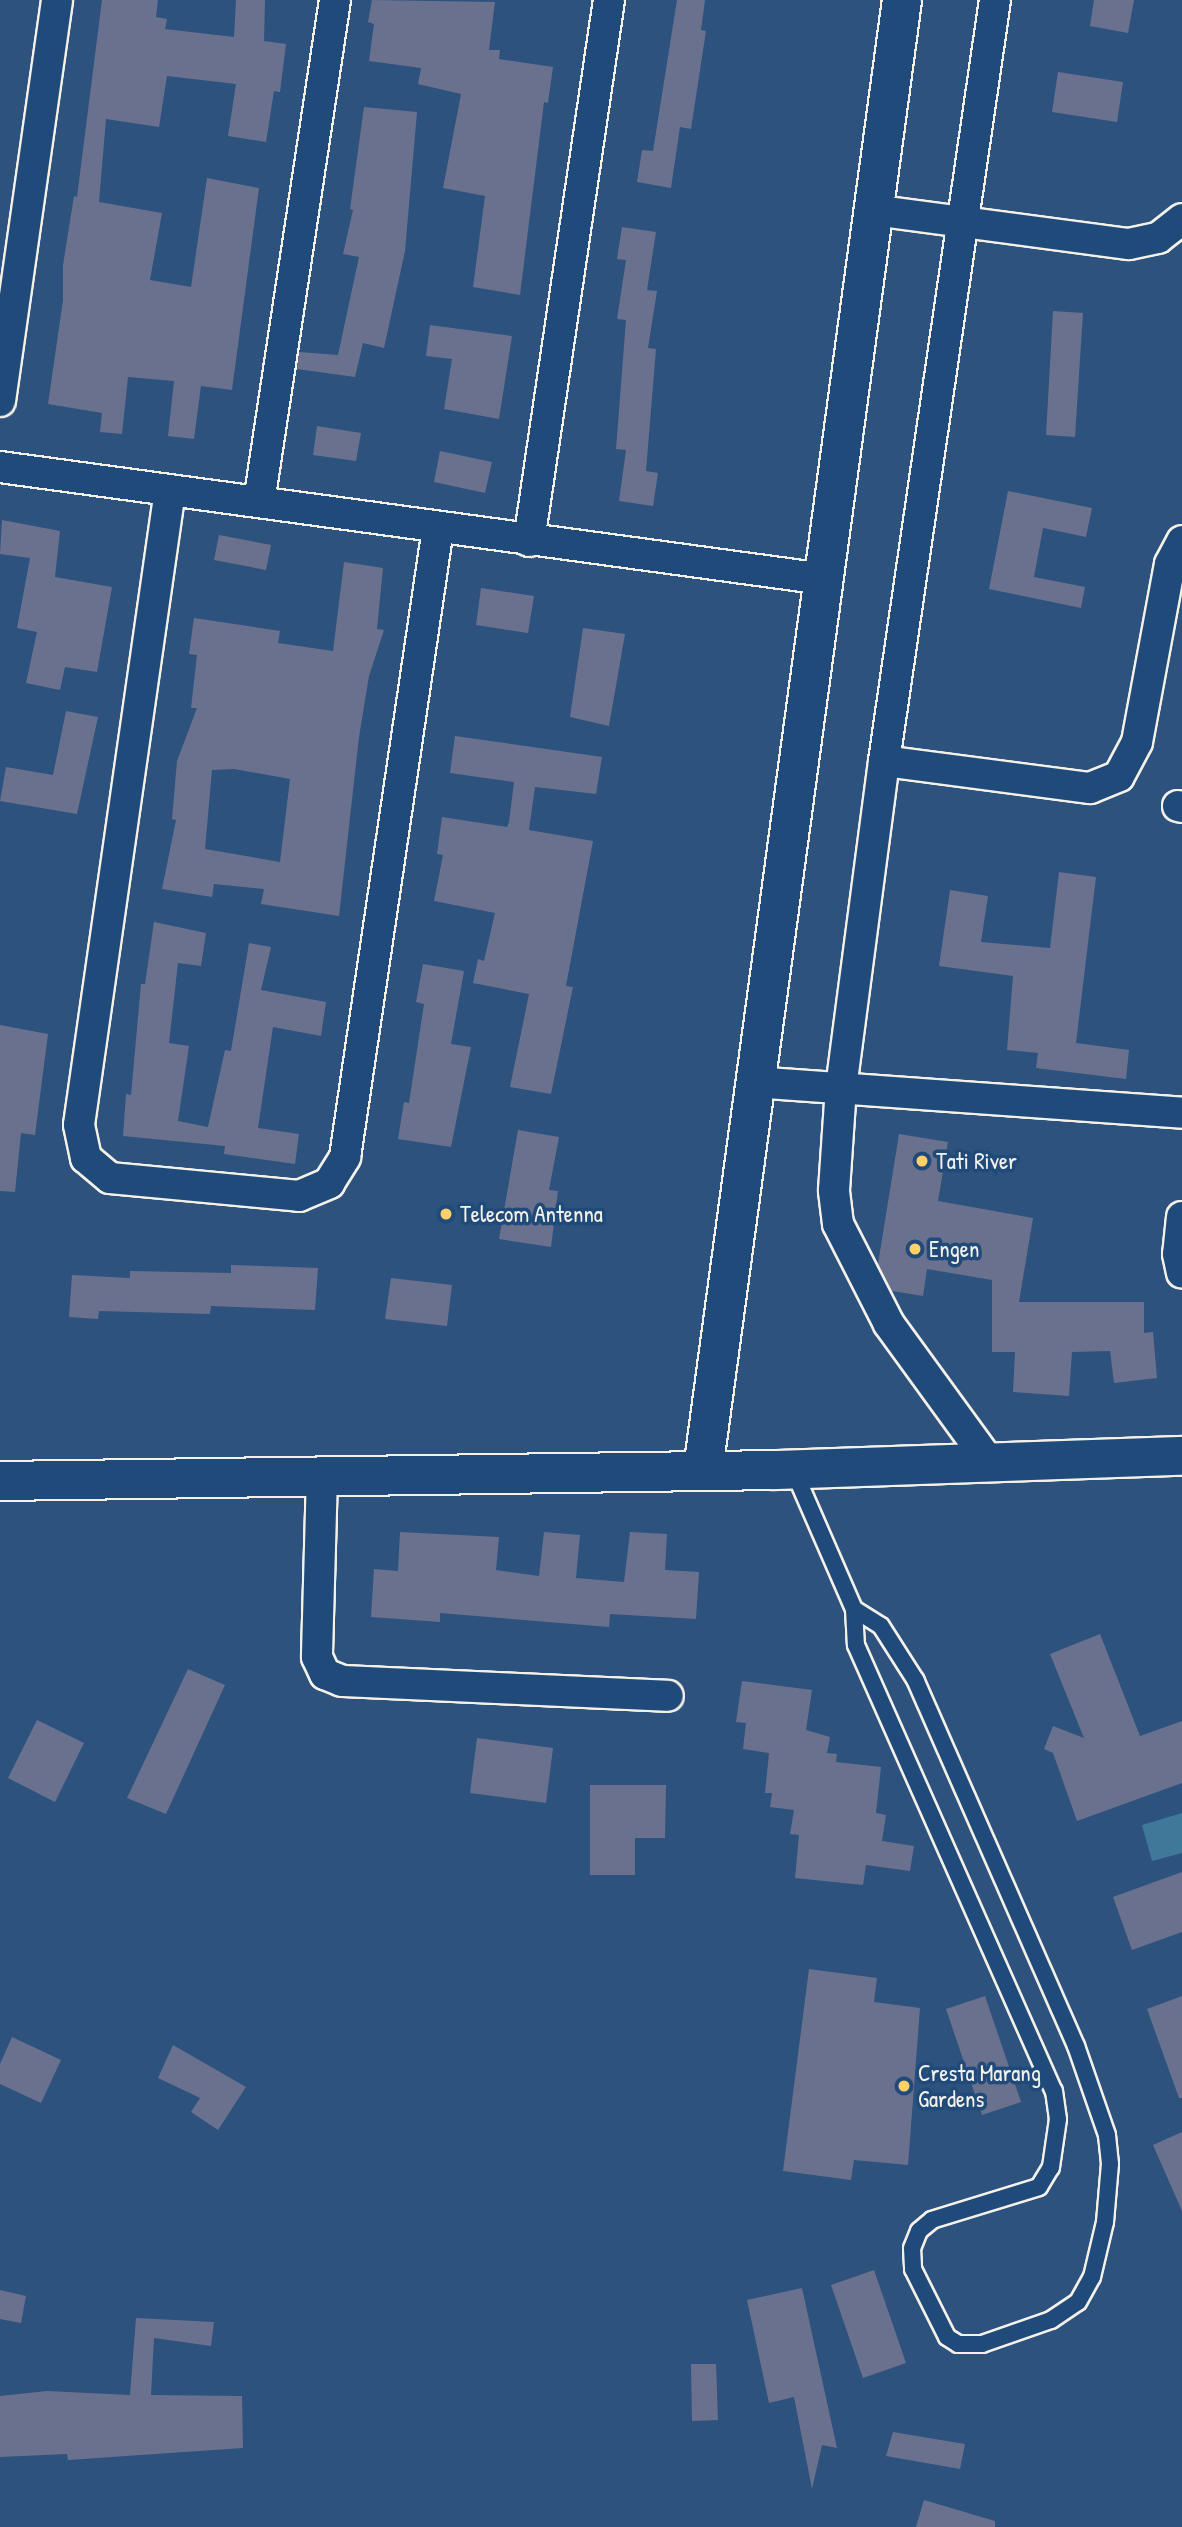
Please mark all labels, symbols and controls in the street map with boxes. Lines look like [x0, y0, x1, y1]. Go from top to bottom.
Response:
place label: Tati River [936, 1147, 1017, 1175]
marker: Tati River [914, 1153, 930, 1169]
place label: Telecom Antenna [460, 1200, 603, 1228]
marker: Telecom Antenna [438, 1206, 454, 1222]
place label: Engen [929, 1235, 979, 1263]
marker: Engen [907, 1241, 923, 1257]
place label: Cresta Marang Gardens [918, 2059, 1041, 2113]
marker: Cresta Marang Gardens [896, 2078, 912, 2094]

